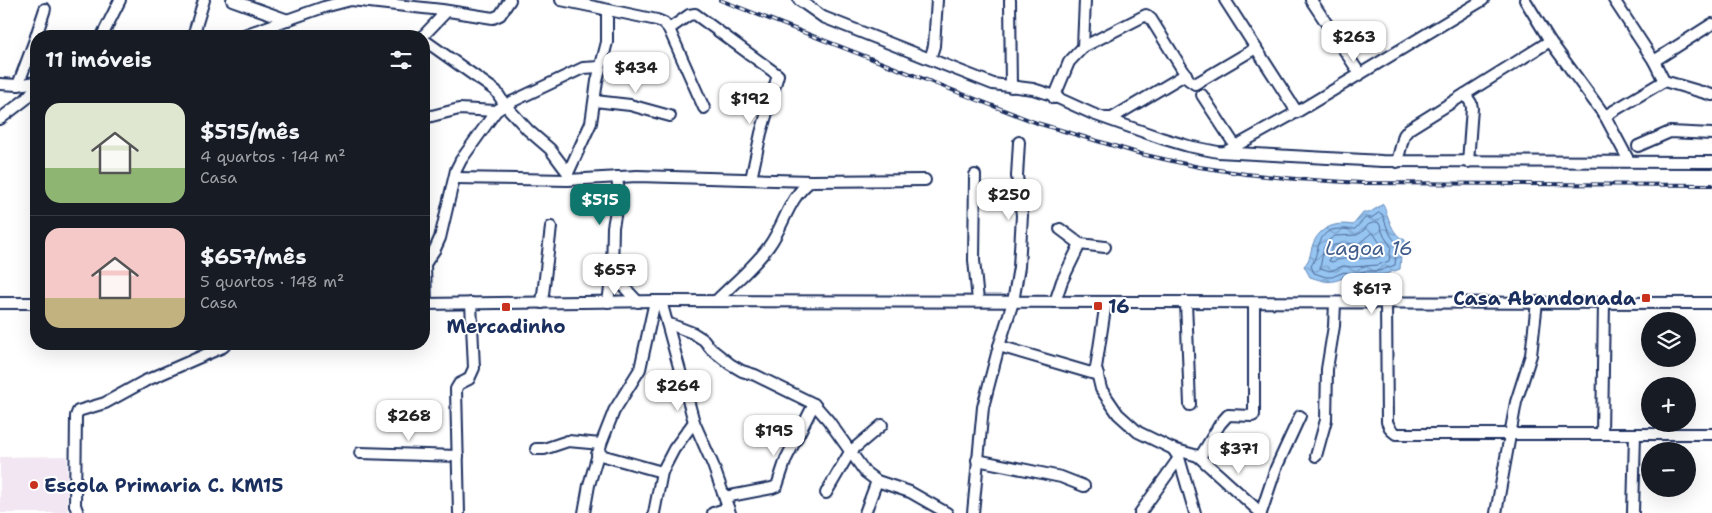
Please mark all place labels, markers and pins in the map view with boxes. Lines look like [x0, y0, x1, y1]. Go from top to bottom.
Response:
pin: $263 [1324, 20, 1384, 63]
pin: $434 [606, 52, 666, 94]
pin: $192 [720, 82, 780, 125]
pin: $250 [979, 178, 1039, 221]
pin: $515 [570, 184, 630, 226]
pin: $657 [585, 254, 645, 296]
pin: $617 [1342, 272, 1402, 315]
place label: Casa Abandonada [1453, 286, 1636, 311]
marker: Casa Abandonada [1640, 292, 1652, 304]
place label: 16 [1108, 294, 1130, 319]
marker: 16 [1092, 300, 1104, 312]
marker: Mercadinho [500, 301, 512, 313]
place label: Mercadinho [446, 314, 566, 339]
pin: $264 [648, 370, 708, 412]
pin: $268 [379, 400, 439, 442]
pin: $195 [744, 414, 804, 457]
pin: $371 [1209, 432, 1269, 475]
place label: Escola Primaria C. KM15 [44, 473, 283, 498]
marker: Escola Primaria C. KM15 [28, 479, 40, 491]

